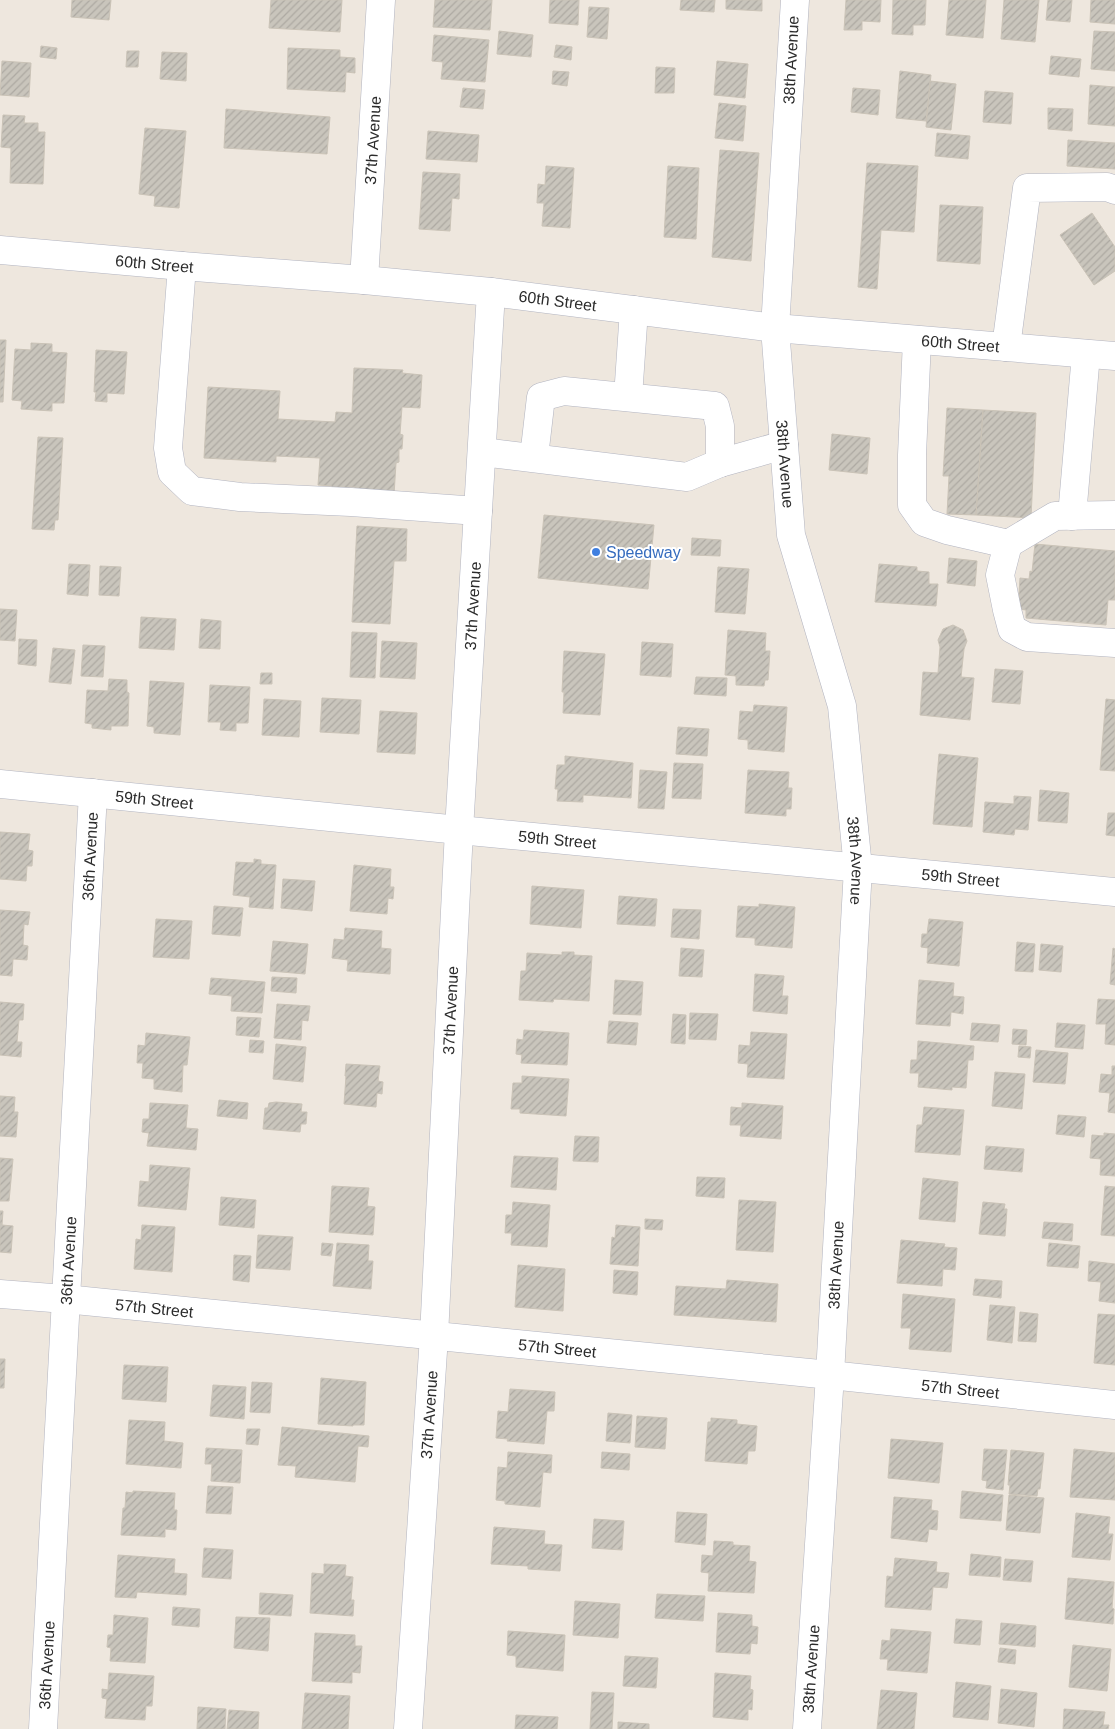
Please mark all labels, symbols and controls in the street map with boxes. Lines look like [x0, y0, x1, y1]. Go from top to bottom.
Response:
street label: 38th Avenue [780, 15, 802, 105]
street label: 37th Avenue [361, 95, 384, 185]
street label: 60th Street [115, 252, 195, 275]
street label: 60th Street [518, 287, 598, 314]
street label: 60th Street [921, 332, 1001, 355]
street label: 38th Avenue [774, 419, 797, 509]
place label: Speedway [606, 544, 681, 561]
marker: Speedway [590, 546, 602, 558]
street label: 37th Avenue [461, 561, 483, 651]
street label: 59th Street [114, 787, 195, 812]
street label: 36th Avenue [79, 811, 100, 901]
street label: 38th Avenue [844, 816, 867, 905]
street label: 59th Street [517, 827, 598, 851]
street label: 59th Street [921, 865, 1001, 890]
street label: 37th Avenue [439, 965, 461, 1055]
street label: 36th Avenue [57, 1216, 79, 1305]
street label: 38th Avenue [825, 1220, 847, 1310]
street label: 57th Street [115, 1296, 195, 1320]
street label: 57th Street [518, 1336, 598, 1360]
street label: 37th Avenue [417, 1370, 440, 1460]
street label: 57th Street [920, 1376, 1001, 1401]
street label: 36th Avenue [36, 1620, 57, 1710]
street label: 38th Avenue [799, 1624, 823, 1714]

